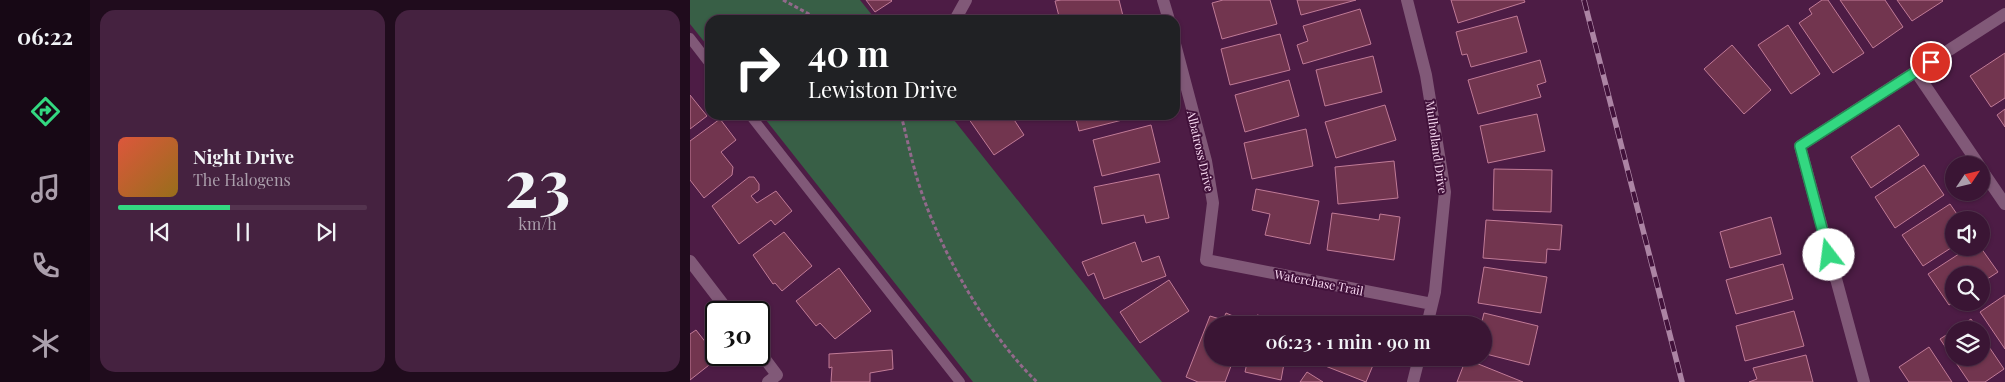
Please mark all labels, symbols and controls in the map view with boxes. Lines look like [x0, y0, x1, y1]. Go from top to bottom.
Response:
text: 06:22 [17, 21, 73, 51]
text: 40 m [808, 29, 889, 76]
icon: right [725, 35, 790, 100]
pin [1910, 41, 1952, 83]
icon: arrive [1917, 48, 1945, 76]
text: Lewiston Drive [808, 74, 958, 104]
icon: directions [28, 94, 63, 129]
street label: Mulholland Drive [1423, 100, 1451, 194]
street label: Albatross Drive [1184, 108, 1218, 193]
text: 23 [505, 137, 570, 223]
text: Night Drive [193, 143, 294, 169]
north arrow [1945, 156, 1990, 201]
map controls [1945, 156, 1990, 366]
text: The Halogens [193, 169, 291, 190]
icon: music [28, 171, 63, 206]
button: sound [1945, 211, 1990, 256]
text: km/h [518, 213, 557, 234]
icon: previous [146, 218, 174, 246]
icon: pause [229, 218, 257, 246]
icon: next [312, 218, 340, 246]
position arrow [1802, 228, 1854, 280]
icon: phone [28, 248, 63, 283]
street label: Waterchase Trail [1272, 265, 1365, 299]
button: search [1945, 266, 1990, 311]
speed limit sign: 30 [705, 301, 770, 366]
button: layers [1945, 321, 1990, 366]
icon: climate [28, 326, 63, 361]
text: 06:23 · 1 min · 90 m [1266, 328, 1430, 354]

